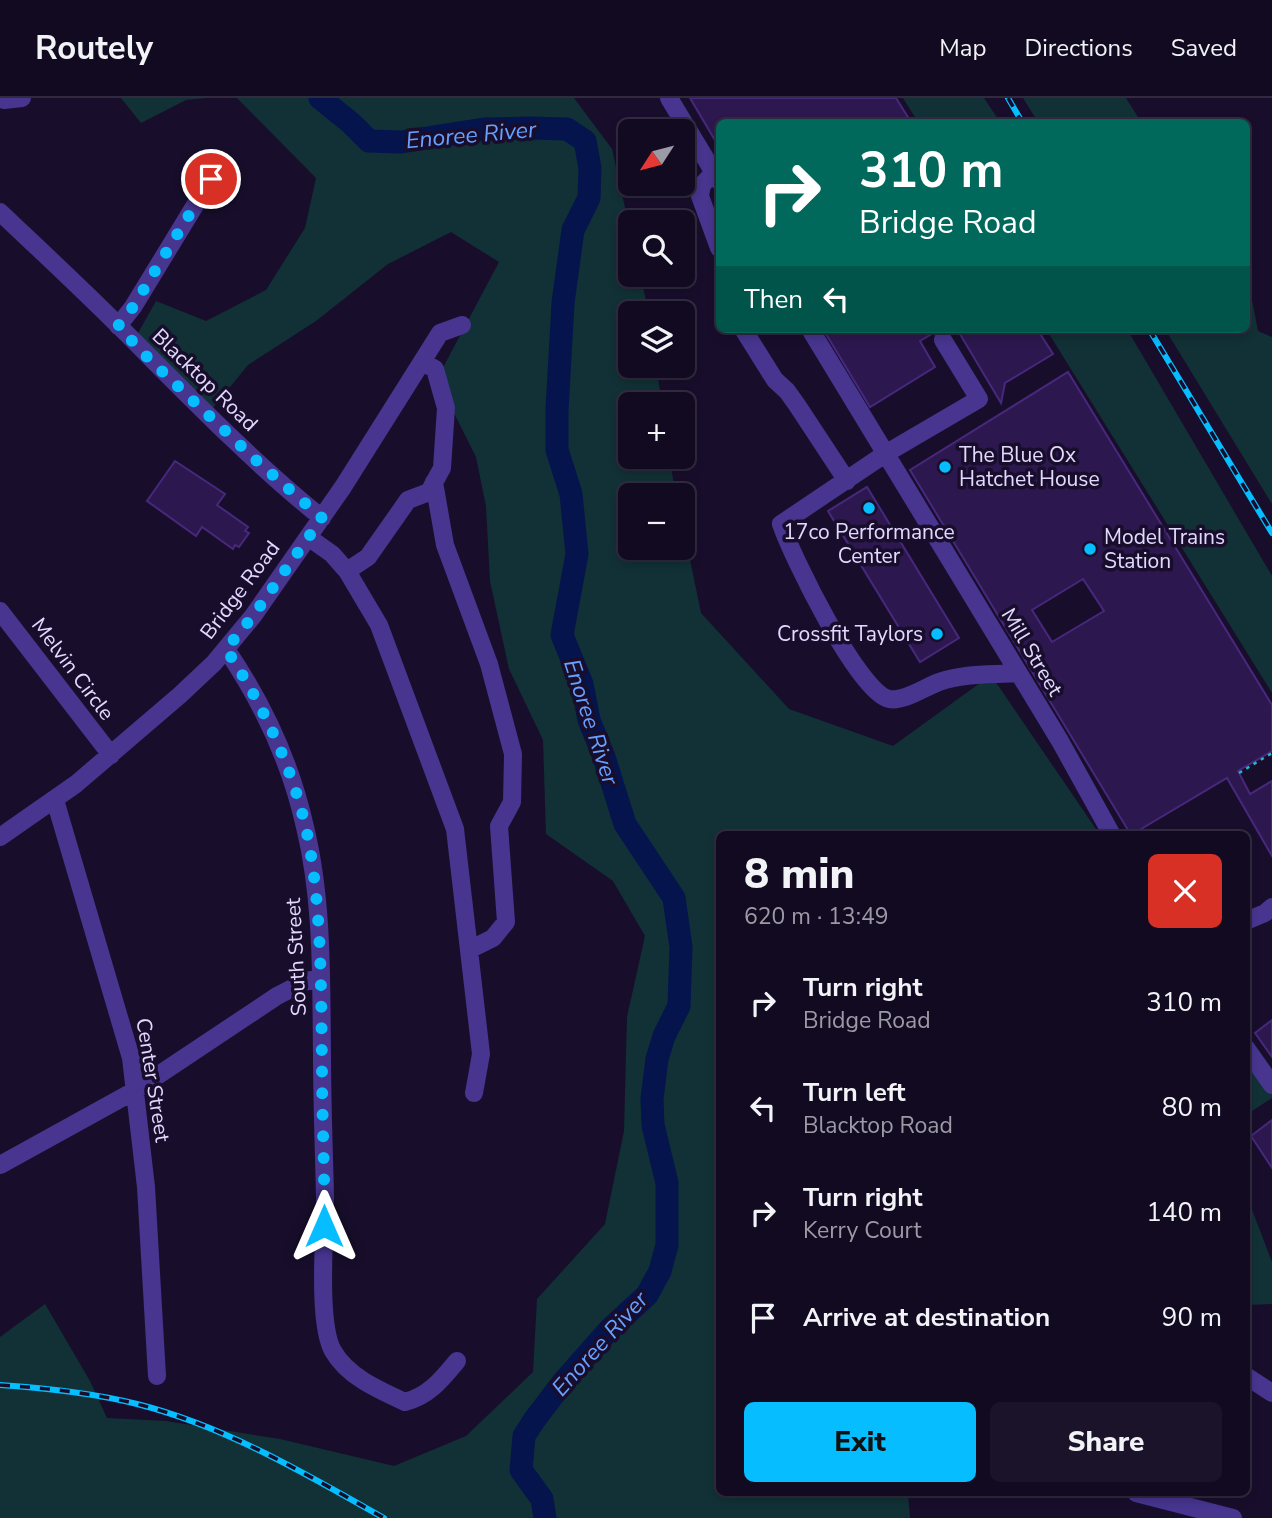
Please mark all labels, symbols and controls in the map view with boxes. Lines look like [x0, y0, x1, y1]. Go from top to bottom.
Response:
text: Routely [35, 26, 153, 71]
text: Map [939, 32, 986, 64]
text: Directions [1024, 32, 1133, 64]
text: Saved [1171, 32, 1237, 64]
water label: Enoree River [405, 114, 538, 156]
north arrow [618, 119, 695, 196]
map controls [618, 119, 695, 560]
text: 310 m [859, 137, 1003, 204]
icon: right [744, 147, 835, 238]
pin [181, 149, 241, 209]
icon: arrive [192, 160, 230, 198]
text: Bridge Road [859, 201, 1037, 244]
button: search [618, 210, 695, 287]
icon: left [817, 280, 855, 318]
text: Then [744, 282, 803, 317]
button: layers [618, 301, 695, 378]
street label: Blacktop Road [146, 322, 264, 438]
button: + [618, 392, 695, 469]
place label: The Blue Ox Hatchet House [959, 441, 1100, 493]
marker: The Blue Ox Hatchet House [937, 459, 953, 475]
button: − [618, 483, 695, 560]
marker: 17co Performance Center [861, 500, 877, 516]
place label: 17co Performance Center [783, 518, 955, 570]
place label: Model Trains Station [1104, 523, 1225, 575]
street label: Bridge Road [194, 535, 286, 645]
marker: Model Trains Station [1082, 541, 1098, 557]
street label: Mill Street [995, 603, 1070, 702]
street label: Melvin Circle [25, 612, 121, 726]
place label: Crossfit Taylors [777, 620, 923, 648]
marker: Crossfit Taylors [929, 626, 945, 642]
water label: Enoree River [556, 655, 626, 790]
text: 8 min [744, 846, 854, 903]
button: close [1148, 854, 1222, 928]
street label: South Street [279, 897, 313, 1017]
text: 620 m · 13:49 [744, 901, 889, 932]
text: Turn right [803, 970, 922, 1005]
icon: right [744, 984, 782, 1022]
text: 310 m [1146, 985, 1222, 1020]
text: Bridge Road [803, 1005, 931, 1036]
street label: Center Street [129, 1016, 177, 1145]
text: Turn left [803, 1075, 906, 1110]
icon: left [744, 1089, 782, 1127]
text: 80 m [1162, 1090, 1222, 1125]
text: Blacktop Road [803, 1110, 953, 1141]
text: Turn right [803, 1180, 922, 1215]
position arrow [287, 1189, 361, 1263]
icon: right [744, 1194, 782, 1232]
text: 140 m [1146, 1195, 1222, 1230]
text: Kerry Court [803, 1215, 922, 1246]
water label: Enoree River [545, 1285, 656, 1403]
icon: arrive [744, 1299, 782, 1337]
text: Arrive at destination [803, 1300, 1050, 1335]
text: 90 m [1162, 1300, 1222, 1335]
button: Exit [744, 1402, 976, 1482]
button: Share [990, 1402, 1222, 1482]

